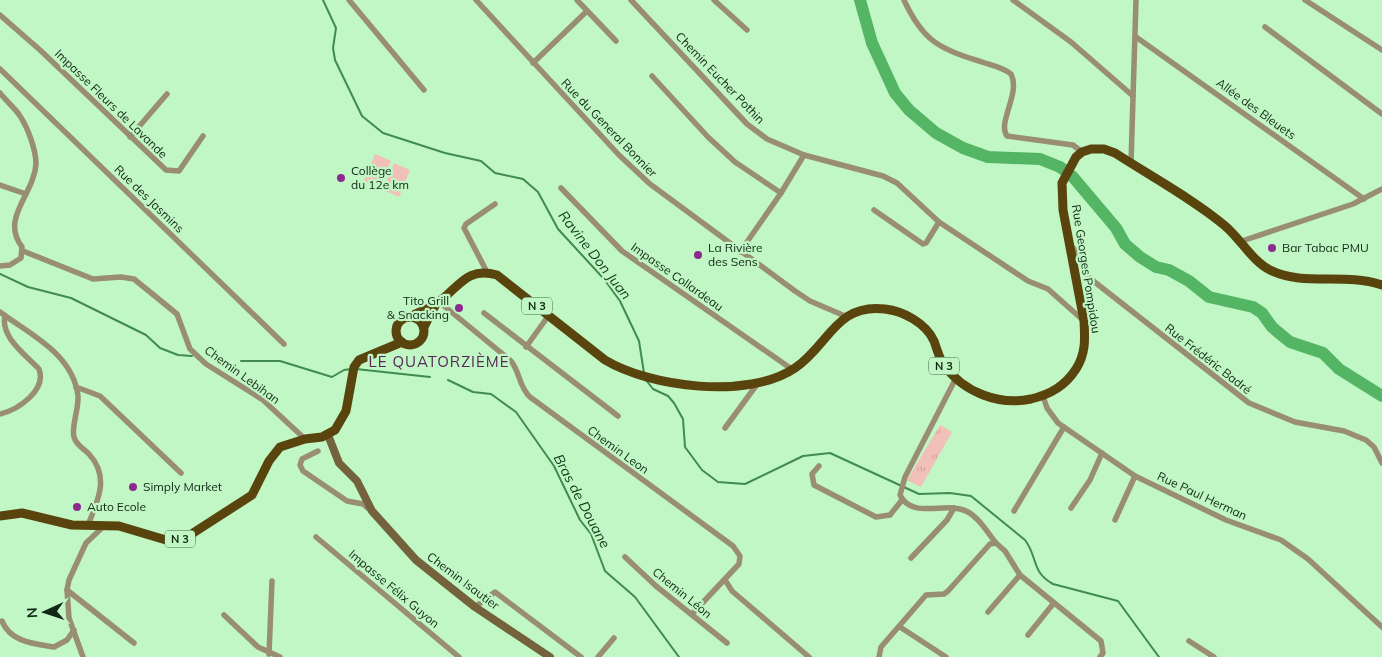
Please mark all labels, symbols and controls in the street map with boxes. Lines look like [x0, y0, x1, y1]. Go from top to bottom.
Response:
street label: Chemin Eucher Pothin [673, 29, 768, 127]
street label: Impasse Fleurs de Lavande [52, 46, 171, 161]
street label: Rue du General Bonnier [558, 75, 661, 181]
street label: Allée des Bleuets [1214, 75, 1299, 143]
street label: Rue des Jasmins [111, 162, 187, 236]
place label: Collège du 12e km [351, 163, 409, 192]
marker: Collège du 12e km [335, 172, 347, 184]
street label: Rue Georges Pompidou [1069, 203, 1104, 334]
water label: Ravine Don Juan [555, 207, 635, 303]
street label: Impasse Collardeau [628, 239, 726, 314]
place label: La Rivière des Sens [708, 240, 763, 269]
place label: Bar Tabac PMU [1282, 240, 1369, 255]
marker: Bar Tabac PMU [1266, 242, 1278, 254]
marker: La Rivière des Sens [692, 249, 704, 261]
place label: Tito Grill & Snacking [387, 293, 449, 322]
road number: N 3 [522, 298, 552, 314]
marker: Tito Grill & Snacking [453, 302, 465, 314]
street label: Rue Frédéric Badré [1162, 320, 1255, 397]
street label: Chemin Lebihan [202, 342, 283, 407]
district label: LE QUATORZIÈME [369, 352, 509, 371]
road number: N 3 [929, 358, 959, 374]
street label: Chemin Leon [585, 422, 652, 477]
water label: Bras de Douane [550, 451, 615, 551]
street label: Rue Paul Herman [1155, 468, 1250, 523]
place label: Simply Market [143, 479, 222, 494]
marker: Simply Market [127, 481, 139, 493]
place label: Auto Ecole [87, 499, 146, 514]
marker: Auto Ecole [71, 501, 83, 513]
road number: N 3 [165, 530, 195, 548]
street label: Impasse Félix Guyon [346, 546, 443, 631]
street label: Chemin Isautier [424, 549, 503, 613]
street label: Chemin Léon [650, 564, 715, 621]
north arrow [20, 587, 70, 637]
text: N [23, 607, 41, 618]

